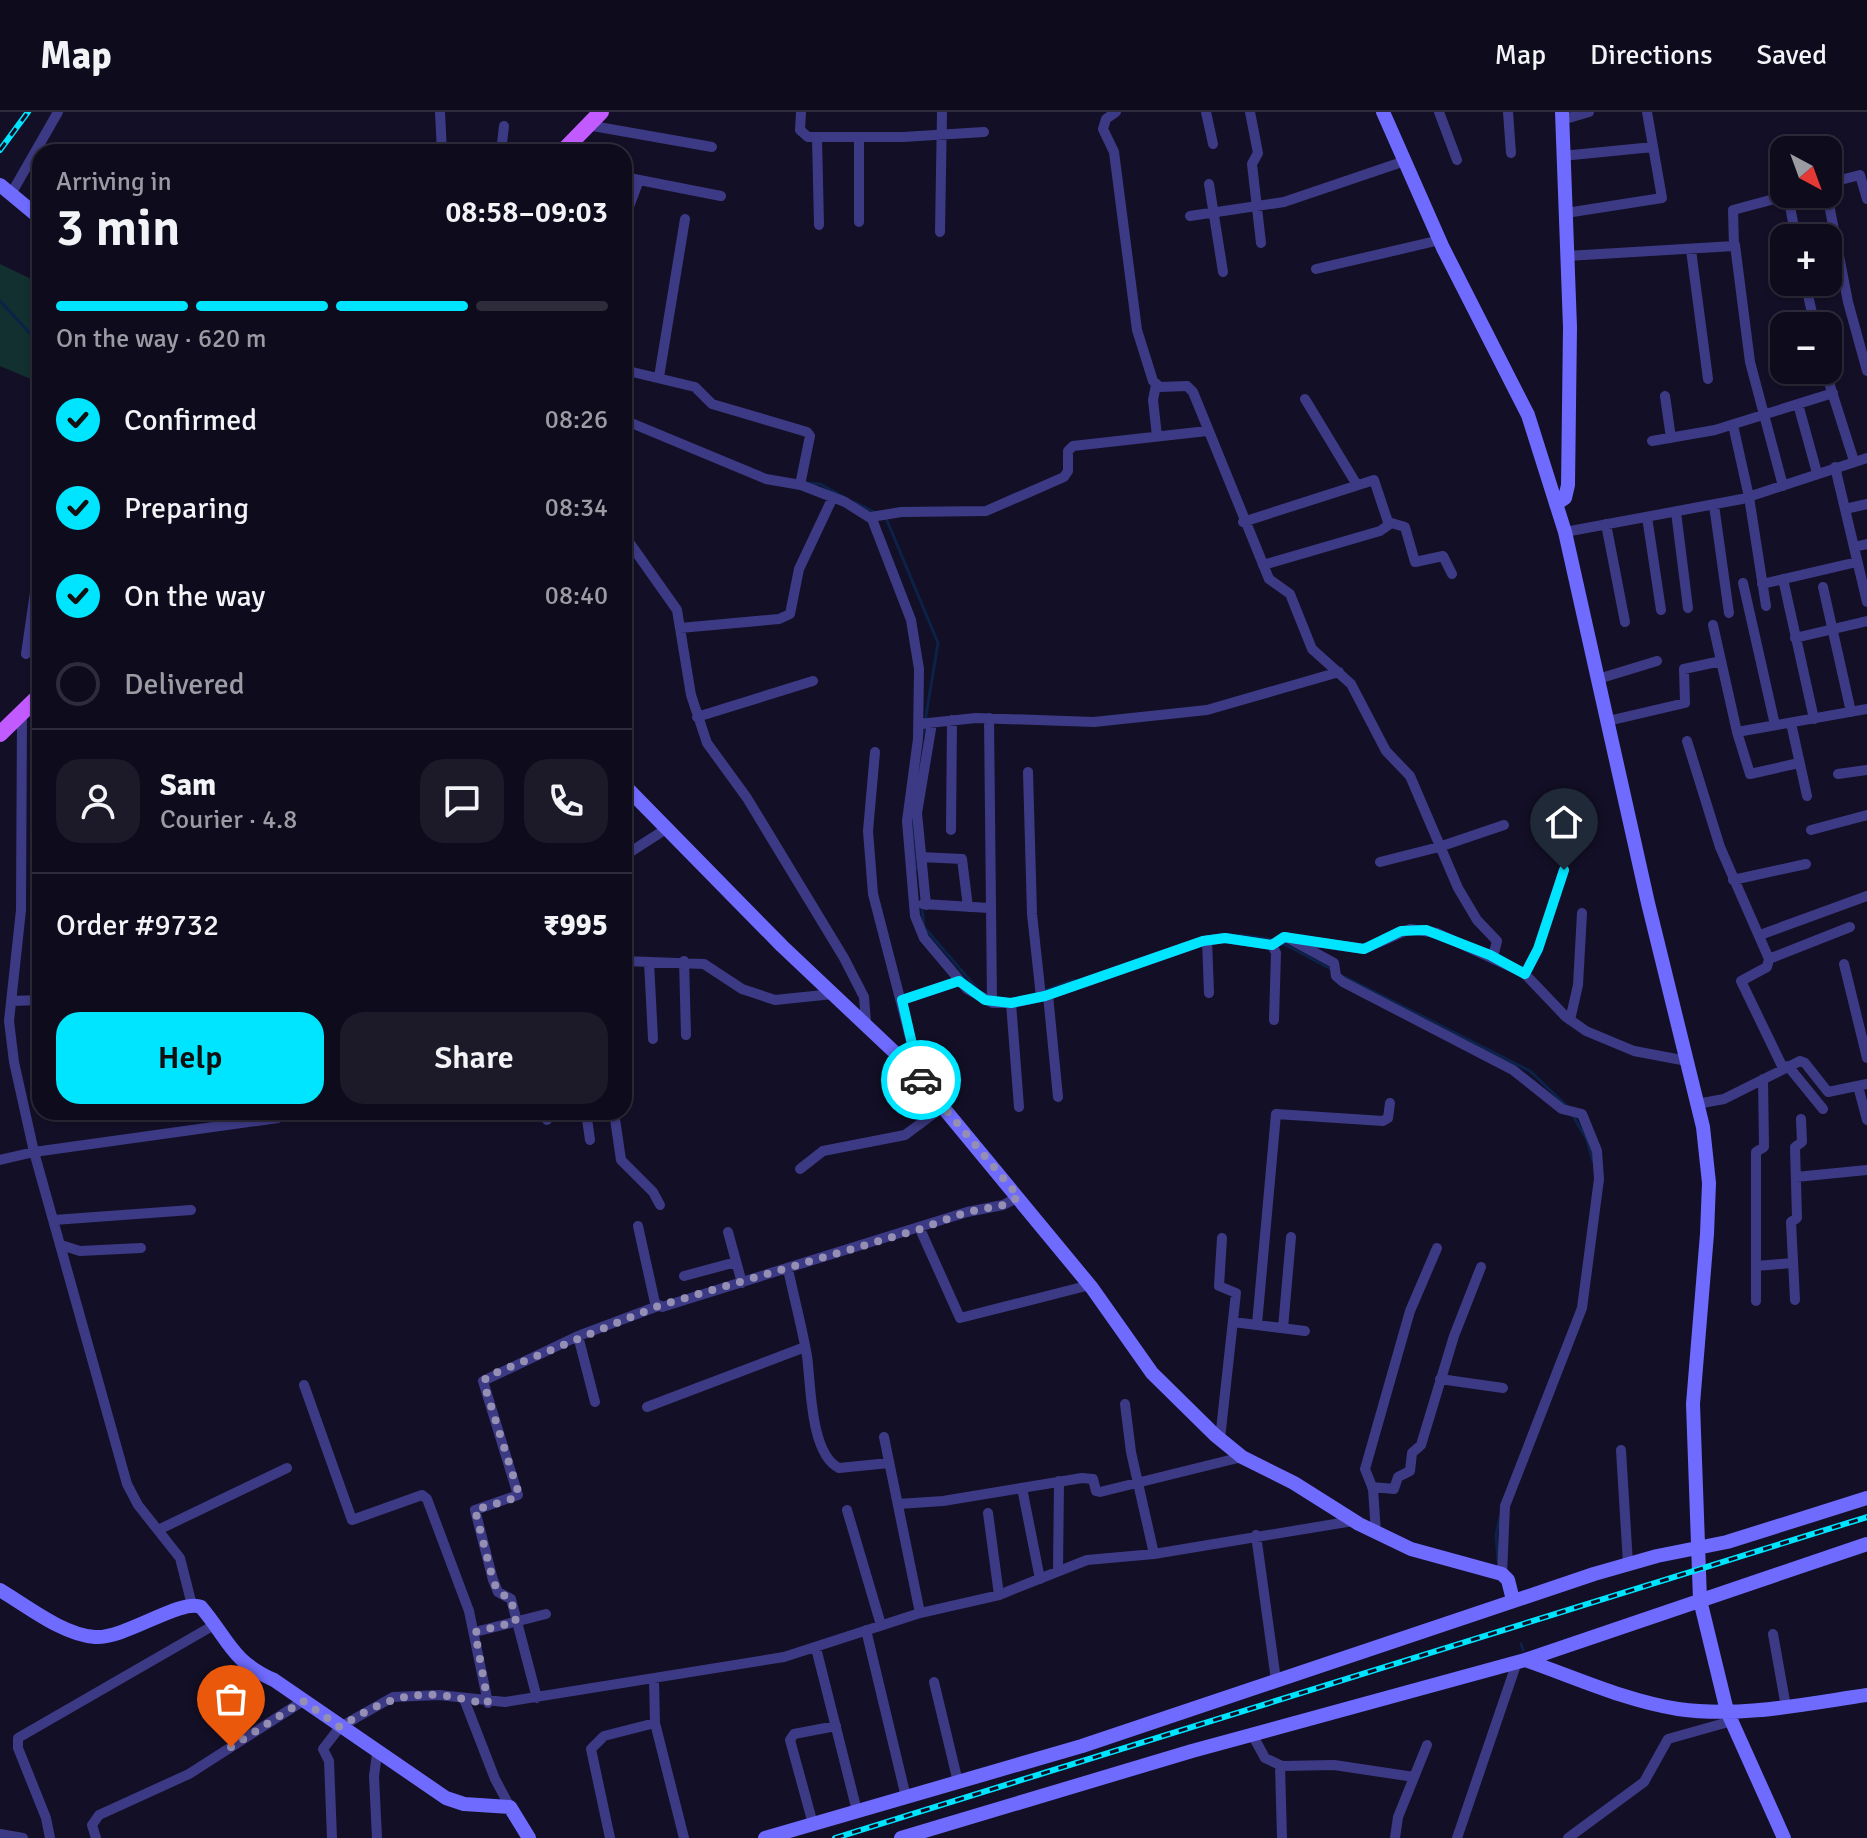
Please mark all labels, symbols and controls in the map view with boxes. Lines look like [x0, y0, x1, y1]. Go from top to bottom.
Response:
text: Map [40, 32, 112, 79]
text: Map [1494, 38, 1546, 72]
text: Directions [1590, 38, 1712, 72]
text: Saved [1756, 38, 1827, 72]
north arrow [1770, 136, 1842, 208]
map controls [1770, 136, 1842, 384]
text: Arriving in [56, 166, 172, 198]
text: 08:58–09:03 [445, 194, 608, 231]
text: 3 min [56, 196, 181, 260]
button: + [1770, 224, 1842, 296]
button: − [1770, 312, 1842, 384]
text: On the way · 620 m [56, 323, 266, 355]
icon: check [56, 398, 100, 442]
text: Confirmed [124, 402, 257, 439]
text: 08:26 [545, 404, 608, 436]
icon: check [56, 486, 100, 530]
text: Preparing [124, 490, 249, 527]
text: 08:34 [545, 492, 608, 524]
icon: check [56, 574, 100, 618]
text: On the way [124, 578, 265, 615]
text: 08:40 [545, 580, 608, 612]
text: Delivered [124, 666, 245, 703]
button: person [56, 759, 140, 843]
button: chat [420, 759, 504, 843]
button: phone [524, 759, 608, 843]
text: Sam [160, 767, 216, 804]
pin [1530, 788, 1598, 870]
icon: home [1542, 800, 1586, 844]
text: Courier · 4.8 [160, 804, 297, 836]
text: Order #9732 [56, 907, 219, 944]
text: ₹995 [543, 907, 608, 944]
button: Help [56, 1012, 324, 1104]
button: Share [340, 1012, 608, 1104]
courier [881, 1040, 961, 1120]
icon: car [899, 1058, 943, 1102]
pin [197, 1665, 265, 1747]
icon: bag [209, 1677, 253, 1721]

